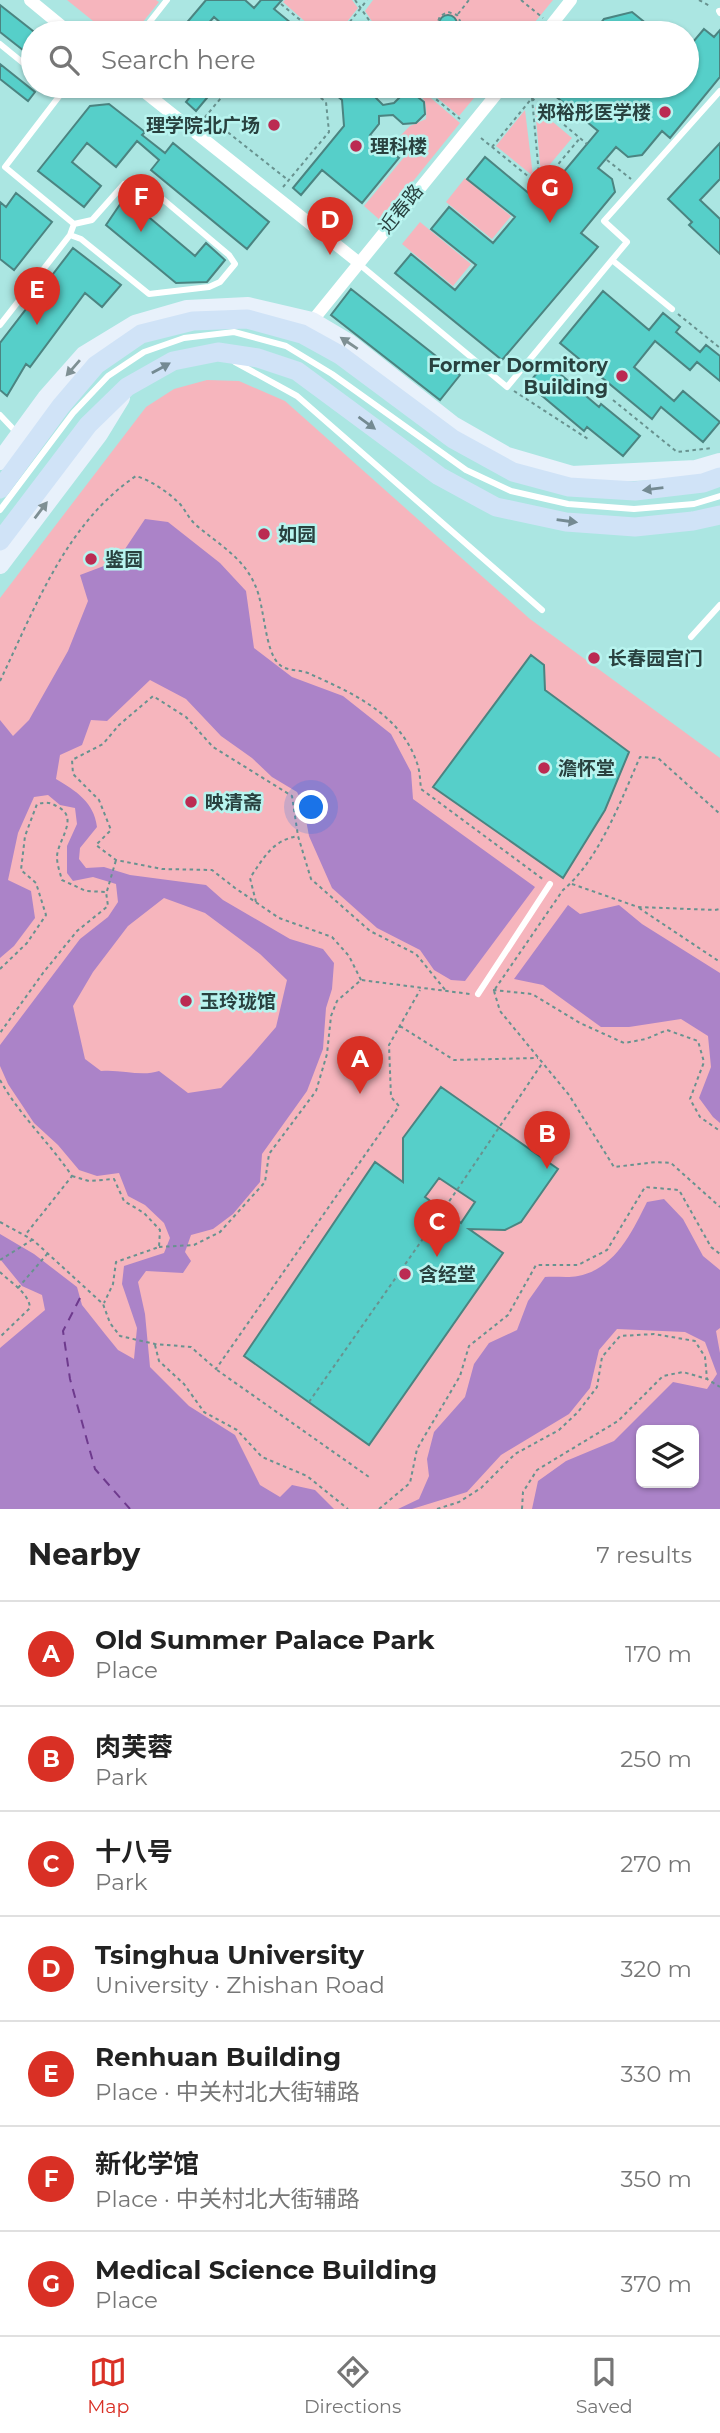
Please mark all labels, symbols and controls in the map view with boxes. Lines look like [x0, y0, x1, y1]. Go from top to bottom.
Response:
search box [21, 21, 699, 98]
icon: search [45, 41, 83, 79]
text: Search here [101, 44, 256, 76]
place label: 郑裕彤医学楼 [537, 101, 651, 124]
marker: 郑裕彤医学楼 [657, 104, 673, 120]
place label: 理学院北广场 [146, 114, 260, 137]
marker: 理学院北广场 [266, 117, 282, 133]
place label: 理科楼 [370, 135, 427, 158]
marker: 理科楼 [348, 138, 364, 154]
pin: G [527, 165, 573, 223]
pin: F [118, 174, 164, 232]
street label: 近春路 [374, 180, 428, 238]
pin: D [307, 197, 353, 255]
pin: E [14, 267, 60, 325]
one-way arrow [340, 336, 358, 350]
place label: Former Dormitory Building [428, 354, 609, 399]
one-way arrow [65, 359, 81, 377]
one-way arrow [152, 362, 172, 374]
marker: Former Dormitory Building [614, 368, 630, 384]
one-way arrow [358, 415, 376, 429]
one-way arrow [642, 483, 664, 494]
one-way arrow [34, 502, 49, 520]
one-way arrow [556, 516, 578, 527]
place label: 如园 [278, 523, 316, 546]
marker: 如园 [256, 526, 272, 542]
place label: 鉴园 [105, 548, 143, 571]
marker: 鉴园 [83, 551, 99, 567]
place label: 长春园宫门 [608, 647, 703, 670]
marker: 长春园宫门 [586, 650, 602, 666]
place label: 澹怀堂 [558, 757, 615, 780]
marker: 澹怀堂 [536, 760, 552, 776]
your location [294, 790, 328, 824]
place label: 映清斋 [205, 791, 262, 814]
marker: 映清斋 [183, 794, 199, 810]
place label: 玉玲珑馆 [200, 990, 276, 1013]
marker: 玉玲珑馆 [178, 993, 194, 1009]
pin: A [337, 1036, 383, 1094]
pin: B [524, 1111, 570, 1169]
pin: C [414, 1199, 460, 1257]
place label: 含经堂 [419, 1263, 476, 1286]
marker: 含经堂 [397, 1266, 413, 1282]
map controls [636, 1425, 699, 1488]
button: layers [636, 1425, 699, 1488]
text: Nearby [28, 1536, 140, 1573]
text: 7 results [596, 1541, 692, 1569]
text: Old Summer Palace Park [95, 1624, 435, 1656]
text: A [42, 1640, 60, 1668]
text: 170 m [625, 1640, 692, 1668]
text: Place [95, 1656, 158, 1684]
text: 肉芙蓉 [95, 1731, 173, 1763]
text: B [42, 1745, 60, 1773]
text: 250 m [620, 1745, 692, 1773]
text: Park [95, 1763, 148, 1791]
text: 十八号 [95, 1836, 173, 1868]
text: C [43, 1850, 59, 1878]
text: 270 m [620, 1850, 692, 1878]
text: Park [95, 1868, 148, 1896]
text: Tsinghua University [95, 1939, 364, 1971]
text: D [42, 1955, 61, 1983]
text: 320 m [620, 1955, 692, 1983]
text: University · Zhishan Road [95, 1971, 385, 1999]
text: Renhuan Building [95, 2041, 341, 2073]
text: E [43, 2060, 59, 2088]
text: 330 m [621, 2060, 692, 2088]
text: Place · 中关村北大街辅路 [95, 2078, 360, 2106]
text: 新化学馆 [95, 2148, 199, 2180]
text: F [44, 2165, 58, 2193]
text: 350 m [621, 2165, 692, 2193]
text: Place · 中关村北大街辅路 [95, 2185, 360, 2213]
text: Medical Science Building [95, 2254, 437, 2286]
text: G [42, 2270, 60, 2298]
text: 370 m [621, 2270, 692, 2298]
text: Place [95, 2286, 158, 2314]
tab: Map [87, 2353, 129, 2418]
tab: Directions [304, 2353, 401, 2418]
tab: Saved [576, 2353, 633, 2418]

